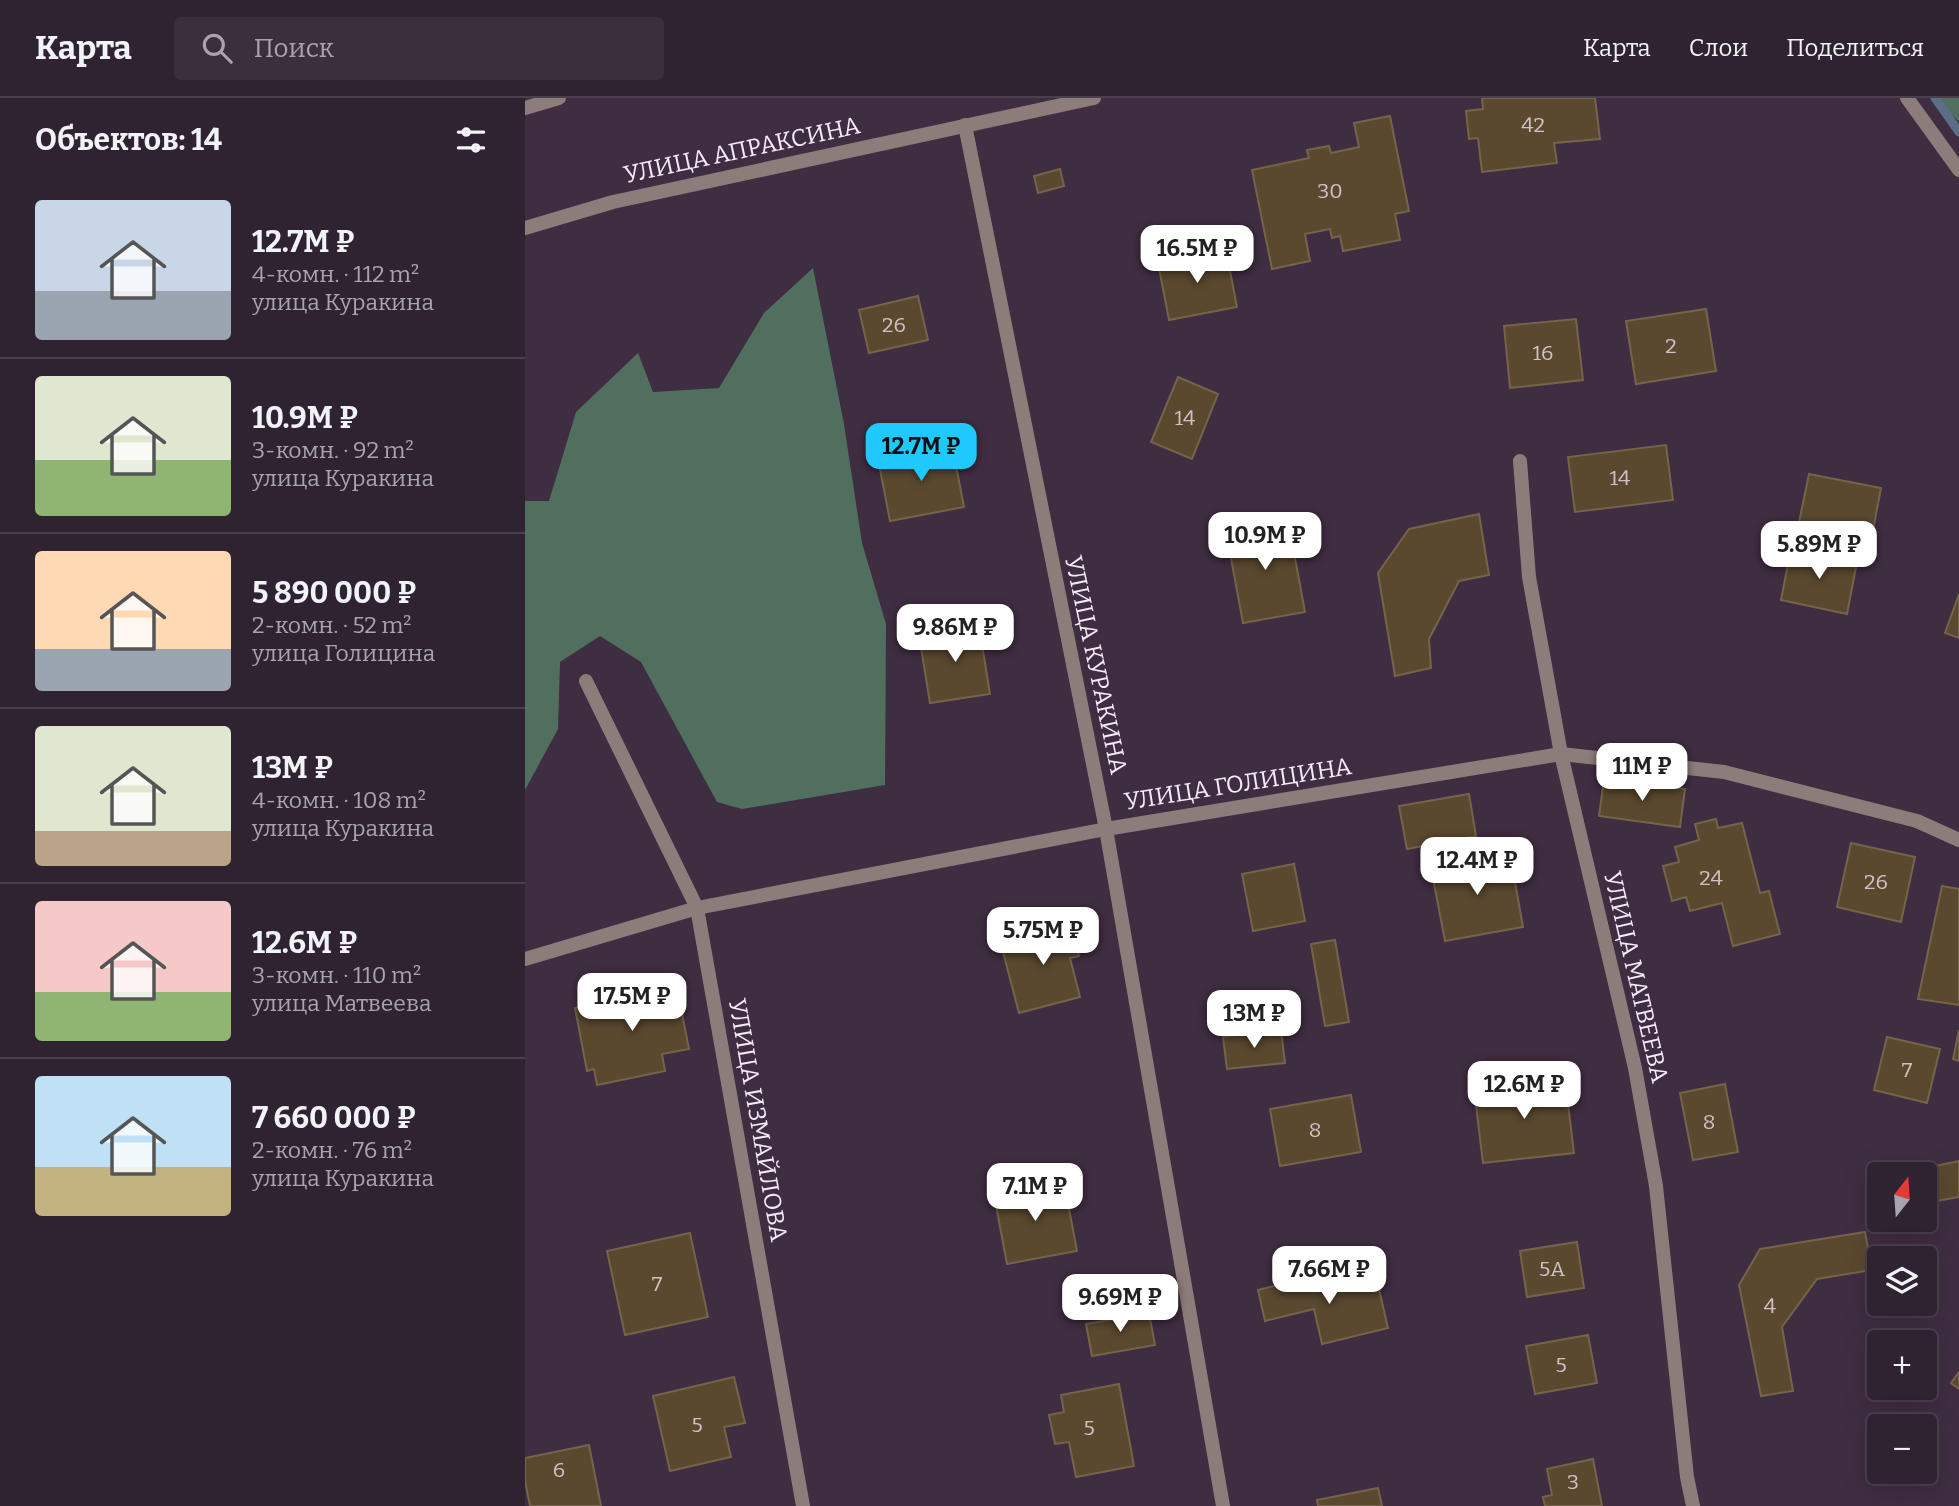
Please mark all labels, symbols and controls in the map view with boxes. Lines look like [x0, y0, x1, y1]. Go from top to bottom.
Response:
search box [174, 17, 664, 80]
text: Карта [35, 28, 132, 68]
icon: search [198, 29, 236, 67]
text: Поиск [254, 33, 334, 64]
text: Карта [1583, 34, 1651, 62]
text: Слои [1689, 34, 1748, 62]
text: Поделиться [1786, 34, 1924, 62]
street label: УЛИЦА АПРАКСИНА [621, 111, 863, 189]
house number: 42 [1521, 112, 1545, 138]
icon: filters [452, 121, 490, 159]
text: Объектов: 14 [35, 122, 222, 158]
house number: 30 [1317, 178, 1343, 204]
text: 12.7M ₽ [252, 224, 355, 260]
pin: 16.5M ₽ [1132, 226, 1262, 285]
icon: home [91, 228, 175, 312]
text: 16.5M ₽ [1157, 234, 1237, 262]
text: 4-комн. · 112 m² [252, 260, 419, 288]
text: улица Куракина [252, 288, 434, 316]
house number: 26 [882, 312, 906, 338]
house number: 2 [1665, 333, 1677, 359]
house number: 16 [1533, 340, 1553, 366]
text: 10.9M ₽ [252, 400, 358, 436]
icon: home [91, 404, 175, 488]
house number: 14 [1175, 405, 1195, 431]
pin: 12.7M ₽ [856, 424, 986, 483]
text: 12.7M ₽ [882, 432, 960, 460]
text: 3-комн. · 92 m² [252, 436, 414, 464]
text: улица Куракина [252, 464, 434, 492]
house number: 14 [1610, 465, 1630, 491]
pin: 10.9M ₽ [1200, 512, 1330, 572]
text: 10.9M ₽ [1224, 521, 1306, 549]
pin: 5.89M ₽ [1754, 522, 1884, 581]
text: 5.89M ₽ [1777, 530, 1861, 558]
street label: УЛИЦА КУРАКИНА [1059, 553, 1133, 777]
text: 5 890 000 ₽ [252, 575, 416, 611]
icon: home [91, 579, 175, 663]
pin: 9.86M ₽ [890, 604, 1020, 664]
text: 2-комн. · 52 m² [252, 611, 412, 639]
text: 9.86M ₽ [913, 613, 997, 641]
text: улица Голицина [252, 639, 435, 667]
pin: 11M ₽ [1593, 744, 1691, 803]
text: 13M ₽ [252, 750, 333, 786]
street label: УЛИЦА ГОЛИЦИНА [1122, 752, 1354, 816]
text: 11M ₽ [1612, 752, 1672, 780]
icon: home [91, 754, 175, 838]
text: 4-комн. · 108 m² [252, 786, 426, 814]
text: улица Куракина [252, 814, 434, 842]
pin: 12.4M ₽ [1412, 838, 1542, 897]
text: 12.4M ₽ [1436, 846, 1518, 874]
house number: 24 [1699, 865, 1723, 891]
street label: УЛИЦА МАТВЕЕВА [1598, 869, 1674, 1085]
house number: 26 [1864, 869, 1888, 895]
pin: 5.75M ₽ [978, 908, 1108, 967]
text: 5.75M ₽ [1003, 916, 1083, 944]
text: 12.6M ₽ [252, 925, 357, 961]
icon: home [91, 929, 175, 1013]
text: 3-комн. · 110 m² [252, 961, 421, 989]
pin: 17.5M ₽ [567, 974, 697, 1033]
text: 17.5M ₽ [593, 982, 671, 1010]
text: улица Матвеева [252, 989, 432, 1017]
pin: 13M ₽ [1205, 990, 1303, 1050]
street label: УЛИЦА ИЗМАЙЛОВА [723, 996, 793, 1244]
text: 13M ₽ [1223, 999, 1285, 1027]
house number: 7 [1902, 1057, 1913, 1083]
pin: 12.6M ₽ [1459, 1062, 1589, 1121]
text: 12.6M ₽ [1484, 1070, 1564, 1098]
text: 7 660 000 ₽ [252, 1100, 416, 1136]
icon: home [91, 1104, 175, 1188]
house number: 8 [1703, 1109, 1715, 1135]
house number: 8 [1309, 1117, 1321, 1143]
text: 2-комн. · 76 m² [252, 1136, 412, 1164]
north arrow [1867, 1162, 1937, 1232]
map controls [1867, 1162, 1937, 1484]
text: улица Куракина [252, 1164, 434, 1192]
pin: 7.1M ₽ [978, 1164, 1092, 1223]
text: 7.1M ₽ [1003, 1172, 1067, 1200]
pin: 7.66M ₽ [1264, 1246, 1394, 1306]
button: layers [1867, 1246, 1937, 1316]
text: 7.66M ₽ [1288, 1255, 1370, 1283]
house number: 5А [1539, 1256, 1565, 1282]
house number: 7 [652, 1271, 663, 1297]
pin: 9.69M ₽ [1055, 1274, 1185, 1334]
text: 9.69M ₽ [1078, 1283, 1162, 1311]
house number: 4 [1764, 1293, 1776, 1319]
button: + [1867, 1330, 1937, 1400]
house number: 5 [1555, 1352, 1567, 1378]
house number: 5 [691, 1412, 703, 1438]
button: − [1867, 1414, 1937, 1484]
house number: 5 [1083, 1415, 1095, 1441]
house number: 6 [553, 1457, 565, 1483]
house number: 3 [1567, 1469, 1579, 1495]

